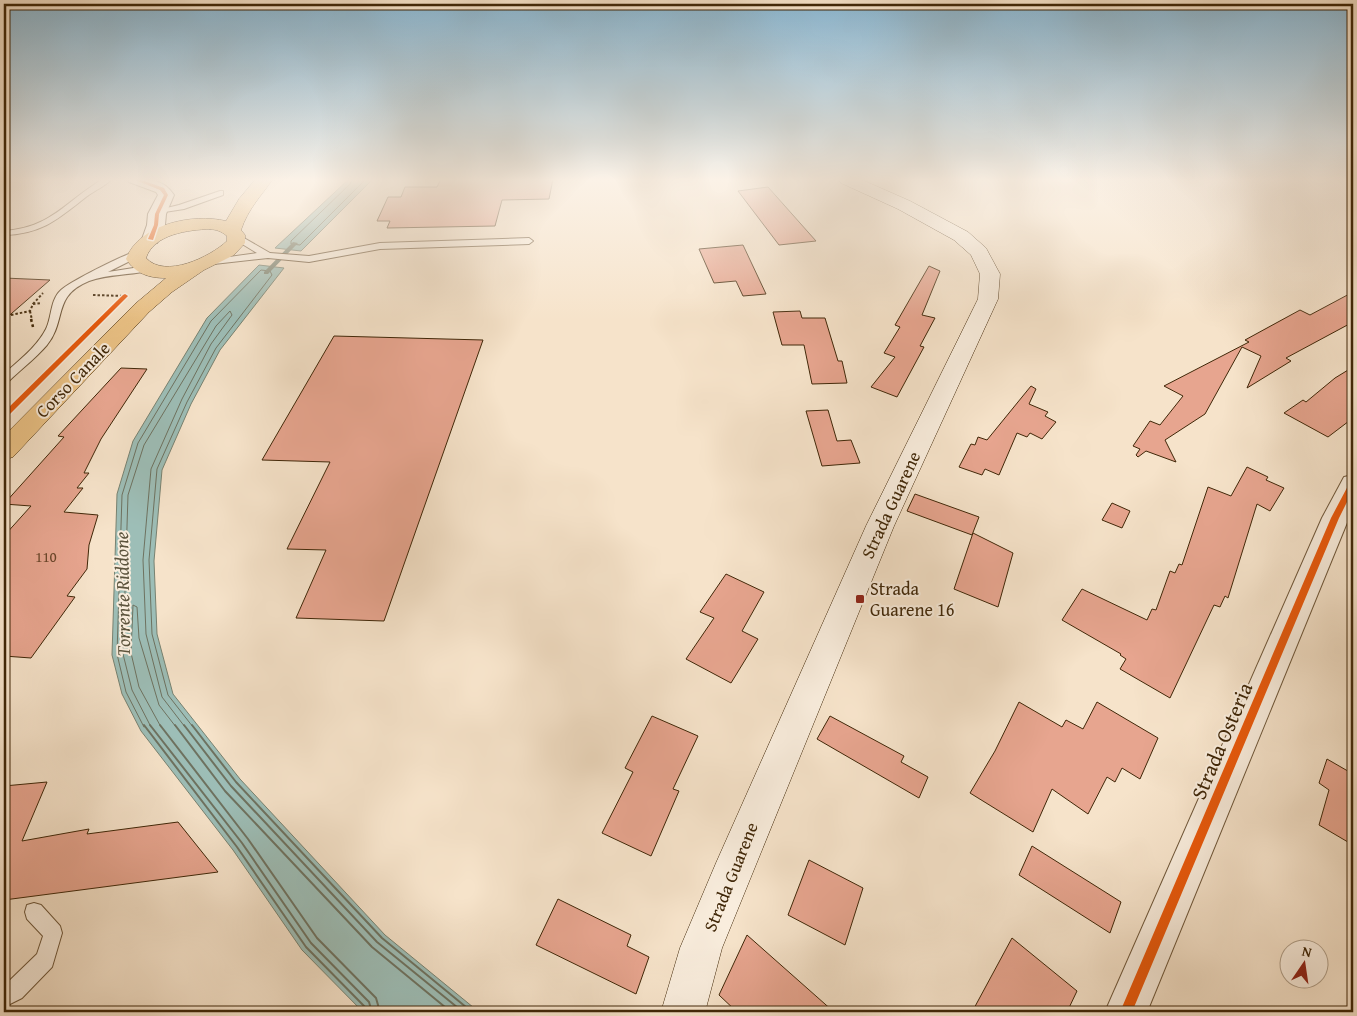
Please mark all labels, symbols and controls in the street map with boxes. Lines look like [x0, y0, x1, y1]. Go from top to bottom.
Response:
street label: Corso Canale [29, 335, 116, 424]
street label: Strada Guarene [854, 447, 927, 563]
water label: Torrente Riddone [107, 531, 137, 657]
house number: 110 [35, 546, 57, 567]
place label: Strada Guarene 16 [870, 575, 954, 623]
marker: Strada Guarene 16 [854, 593, 866, 605]
street label: Strada Osteria [1183, 677, 1260, 804]
street label: Strada Guarene [696, 818, 765, 936]
north arrow [1280, 938, 1330, 988]
text: N [1300, 941, 1314, 962]

